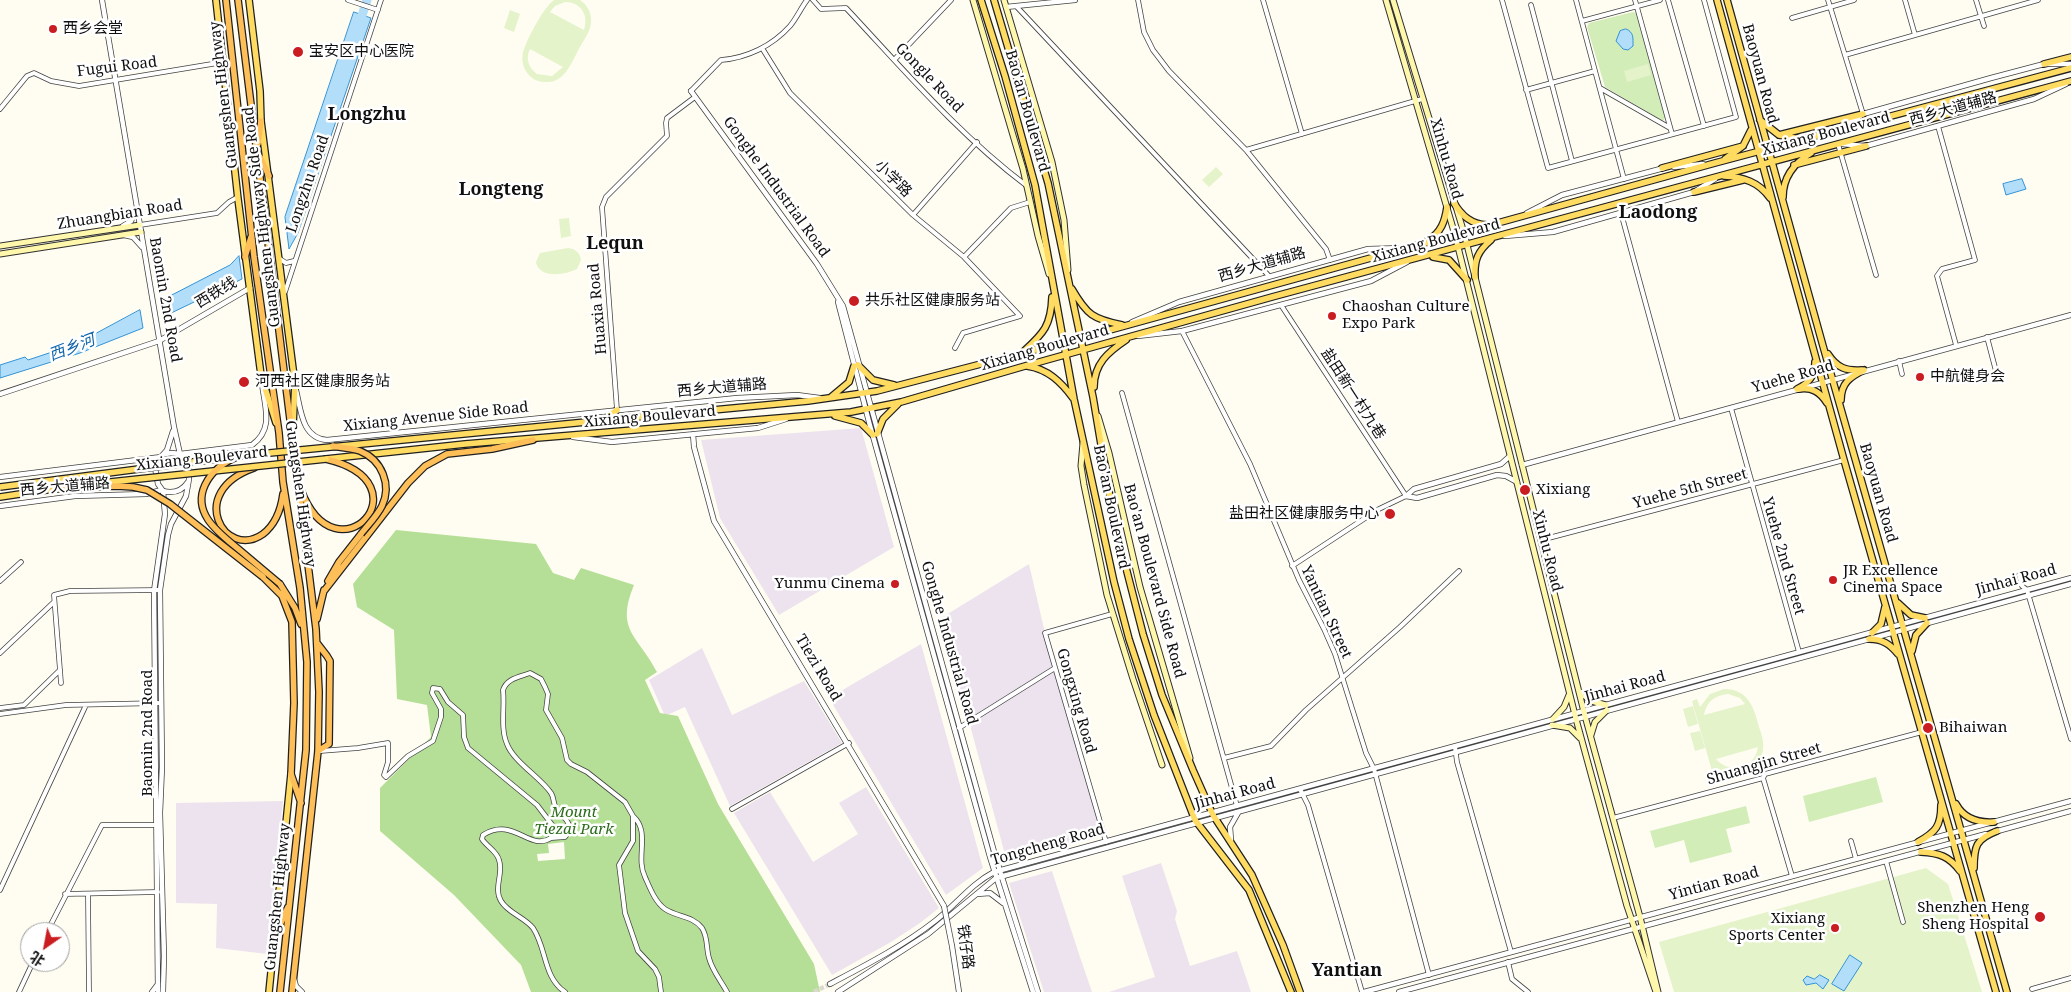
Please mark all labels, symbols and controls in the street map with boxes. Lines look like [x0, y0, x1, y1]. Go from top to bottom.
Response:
place label: 西乡会堂 [63, 20, 123, 38]
street label: Guangshen Highway [206, 20, 242, 170]
street label: Baoyuan Road [1738, 22, 1782, 126]
marker: 西乡会堂 [47, 23, 59, 35]
street label: Gongle Road [891, 39, 967, 117]
place label: 宝安区中心医院 [309, 43, 414, 61]
marker: 宝安区中心医院 [291, 45, 305, 59]
street label: Bao'an Boulevard [1001, 48, 1053, 174]
street label: Fugui Road [76, 53, 158, 81]
street label: 西乡大道辅路 [1907, 89, 1999, 129]
district label: Longzhu [328, 104, 406, 126]
street label: Guangshen Highway Side Road [240, 106, 284, 328]
street label: Xixiang Boulevard [1760, 108, 1892, 160]
street label: Gonghe Industrial Road [719, 113, 833, 261]
street label: Xinhu Road [1426, 116, 1466, 202]
street label: Longzhu Road [283, 133, 333, 235]
street label: 小学路 [871, 157, 915, 201]
district label: Longteng [459, 179, 543, 201]
street label: Zhuangbian Road [56, 196, 184, 234]
district label: Laodong [1619, 202, 1697, 224]
street label: Xixiang Boulevard [1370, 215, 1502, 267]
district label: Lequn [586, 233, 644, 255]
street label: Baomin 2nd Road [145, 236, 185, 364]
street label: 西乡大道辅路 [1216, 244, 1308, 286]
street label: Huaxia Road [585, 262, 611, 356]
street label: 西铁线 [192, 274, 240, 312]
place label: 共乐社区健康服务站 [865, 292, 1000, 310]
marker: 共乐社区健康服务站 [847, 294, 861, 308]
place label: Chaoshan Culture Expo Park [1342, 298, 1469, 333]
marker: Chaoshan Culture Expo Park [1326, 310, 1338, 322]
street label: Xixiang Boulevard [979, 321, 1111, 375]
water label: 西乡河 [46, 330, 98, 366]
street label: 盐田新一村九巷 [1317, 345, 1389, 443]
street label: Yuehe Road [1750, 357, 1836, 397]
place label: 中航健身会 [1930, 368, 2005, 386]
marker: 中航健身会 [1914, 371, 1926, 383]
place label: 河西社区健康服务站 [255, 373, 390, 391]
marker: 河西社区健康服务站 [237, 375, 251, 389]
street label: 西乡大道辅路 [676, 375, 768, 401]
street label: Xixiang Avenue Side Road [343, 398, 529, 436]
street label: Xixiang Boulevard [583, 402, 717, 432]
street label: Guangshen Highway [281, 419, 319, 569]
street label: Baoyuan Road [1855, 441, 1901, 545]
street label: Xixiang Boulevard [135, 443, 269, 475]
street label: Bao'an Boulevard [1089, 443, 1133, 571]
street label: Yuehe 5th Street [1631, 465, 1749, 513]
street label: 西乡大道辅路 [19, 474, 111, 500]
place label: Xixiang [1536, 481, 1590, 499]
street label: Bao'an Boulevard Side Road [1119, 482, 1189, 680]
marker: Xixiang [1518, 483, 1532, 497]
street label: Yuehe 2nd Street [1758, 495, 1808, 617]
place label: 盐田社区健康服务中心 [1229, 505, 1379, 523]
marker: 盐田社区健康服务中心 [1383, 507, 1397, 521]
street label: Xinhu Road [1528, 508, 1566, 594]
street label: Gonghe Industrial Road [917, 559, 981, 727]
street label: Jinhai Road [1974, 561, 2058, 599]
place label: JR Excellence Cinema Space [1843, 562, 1942, 597]
street label: Yantian Street [1297, 563, 1355, 661]
marker: JR Excellence Cinema Space [1827, 574, 1839, 586]
place label: Yunmu Cinema [774, 575, 885, 593]
marker: Yunmu Cinema [889, 578, 901, 590]
street label: Tiezi Road [791, 631, 845, 705]
street label: Gongxing Road [1052, 646, 1100, 756]
street label: Jinhai Road [1583, 668, 1667, 706]
street label: Baomin 2nd Road [139, 670, 157, 796]
place label: Bihaiwan [1939, 719, 2007, 737]
marker: Bihaiwan [1921, 721, 1935, 735]
street label: Shuangjin Street [1705, 739, 1823, 789]
street label: Jinhai Road [1193, 775, 1277, 813]
park label: Mount Tiezai Park [534, 804, 614, 839]
street label: Tongcheng Road [989, 820, 1107, 870]
street label: Guangshen Highway [261, 822, 295, 972]
street label: Yintian Road [1667, 863, 1761, 905]
place label: Shenzhen Heng Sheng Hospital [1917, 899, 2029, 934]
place label: Xixiang Sports Center [1729, 910, 1825, 945]
marker: Shenzhen Heng Sheng Hospital [2033, 910, 2047, 924]
north arrow [20, 922, 70, 972]
marker: Xixiang Sports Center [1829, 922, 1841, 934]
street label: 铁仔路 [953, 923, 977, 971]
text: 北 [26, 947, 48, 971]
district label: Yantian [1312, 960, 1382, 982]

